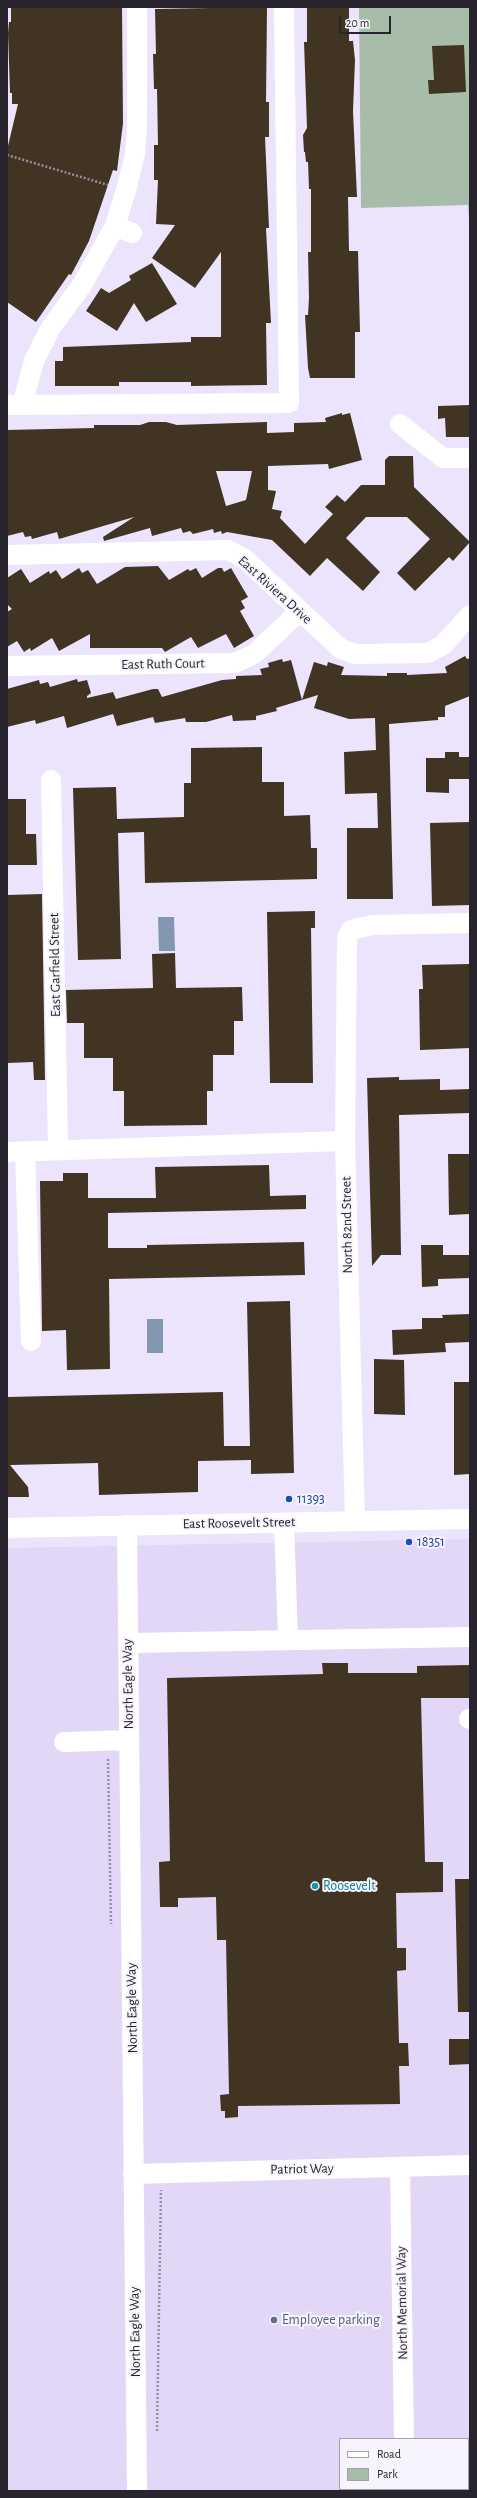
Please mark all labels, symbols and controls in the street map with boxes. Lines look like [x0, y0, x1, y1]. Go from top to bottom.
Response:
scale bar [341, 8, 393, 34]
text: 20 m [346, 17, 369, 29]
street label: East Riviera Drive [234, 552, 316, 628]
street label: East Ruth Court [121, 655, 205, 673]
street label: East Garfield Street [46, 913, 64, 1017]
street label: North 82nd Street [338, 1176, 356, 1274]
place label: 11393 [297, 1491, 325, 1507]
marker: 11393 [284, 1494, 294, 1504]
street label: East Roosevelt Street [182, 1514, 296, 1532]
place label: 18351 [417, 1534, 445, 1550]
marker: 18351 [404, 1537, 414, 1547]
street label: North Eagle Way [119, 1639, 137, 1729]
place label: Roosevelt [323, 1878, 376, 1894]
marker: Roosevelt [310, 1881, 320, 1891]
street label: North Eagle Way [123, 1963, 141, 2053]
street label: Patriot Way [270, 2160, 334, 2178]
street label: North Memorial Way [393, 2246, 411, 2360]
street label: North Eagle Way [126, 2287, 144, 2377]
place label: Employee parking [282, 2312, 380, 2328]
marker: Employee parking [269, 2315, 279, 2325]
legend [339, 2438, 469, 2490]
text: Road [377, 2448, 401, 2460]
text: Park [377, 2468, 398, 2480]

